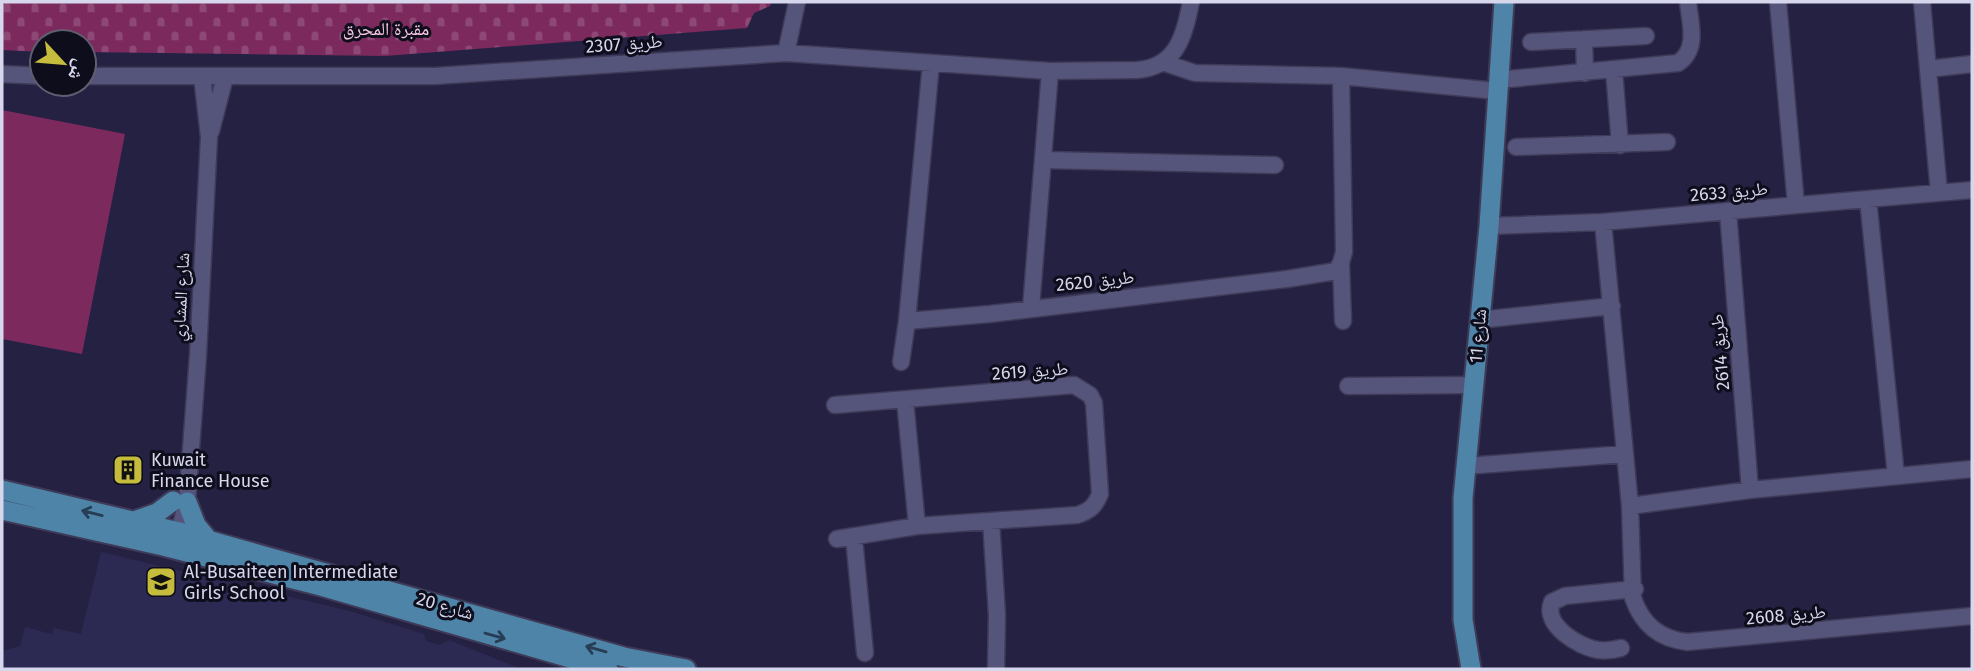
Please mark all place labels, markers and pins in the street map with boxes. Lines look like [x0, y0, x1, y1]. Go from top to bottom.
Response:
place label: Kuwait Finance House [151, 449, 269, 492]
building icon: Kuwait Finance House [111, 453, 145, 487]
place label: Al-Busaiteen Intermediate Girls' School [184, 561, 398, 604]
school or university icon: Al-Busaiteen Intermediate Girls' School [144, 565, 178, 599]

